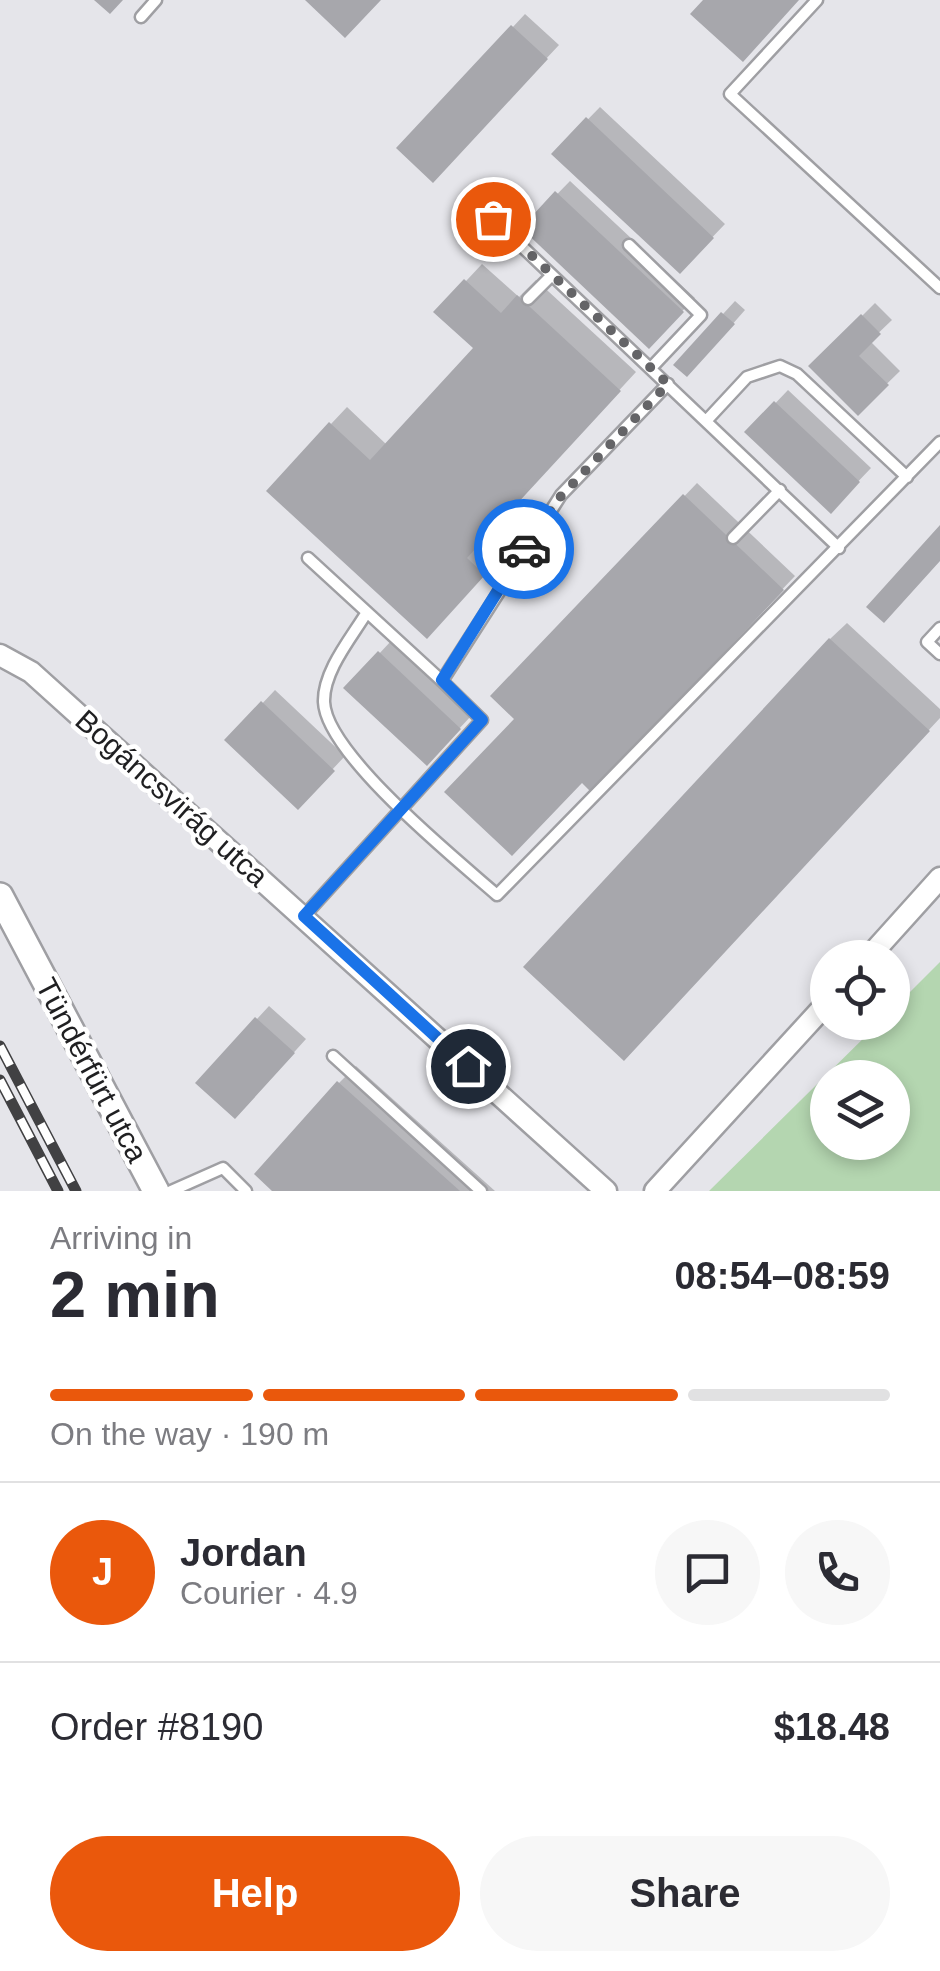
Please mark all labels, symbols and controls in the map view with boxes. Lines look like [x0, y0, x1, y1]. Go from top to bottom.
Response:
pin [451, 177, 536, 262]
icon: bag [466, 192, 521, 247]
courier [474, 499, 574, 599]
icon: car [497, 522, 552, 577]
street label: Bogáncsvirág utca [69, 703, 275, 893]
map controls [810, 940, 910, 1160]
button: locate [810, 940, 910, 1040]
street label: Tündérfürt utca [30, 972, 154, 1168]
pin [426, 1024, 511, 1109]
icon: home [441, 1039, 496, 1094]
button: layers [810, 1060, 910, 1160]
text: Arriving in [50, 1220, 192, 1256]
text: 08:54–08:59 [674, 1255, 890, 1297]
text: 2 min [50, 1258, 220, 1331]
text: On the way · 190 m [50, 1416, 329, 1452]
button: chat [655, 1520, 760, 1625]
button: phone [785, 1520, 890, 1625]
text: Jordan [180, 1532, 307, 1574]
text: J [92, 1551, 113, 1593]
text: Courier · 4.9 [180, 1575, 358, 1611]
text: Order #8190 [50, 1706, 263, 1748]
text: $18.48 [774, 1706, 890, 1748]
button: Help [50, 1836, 460, 1951]
button: Share [480, 1836, 890, 1951]

